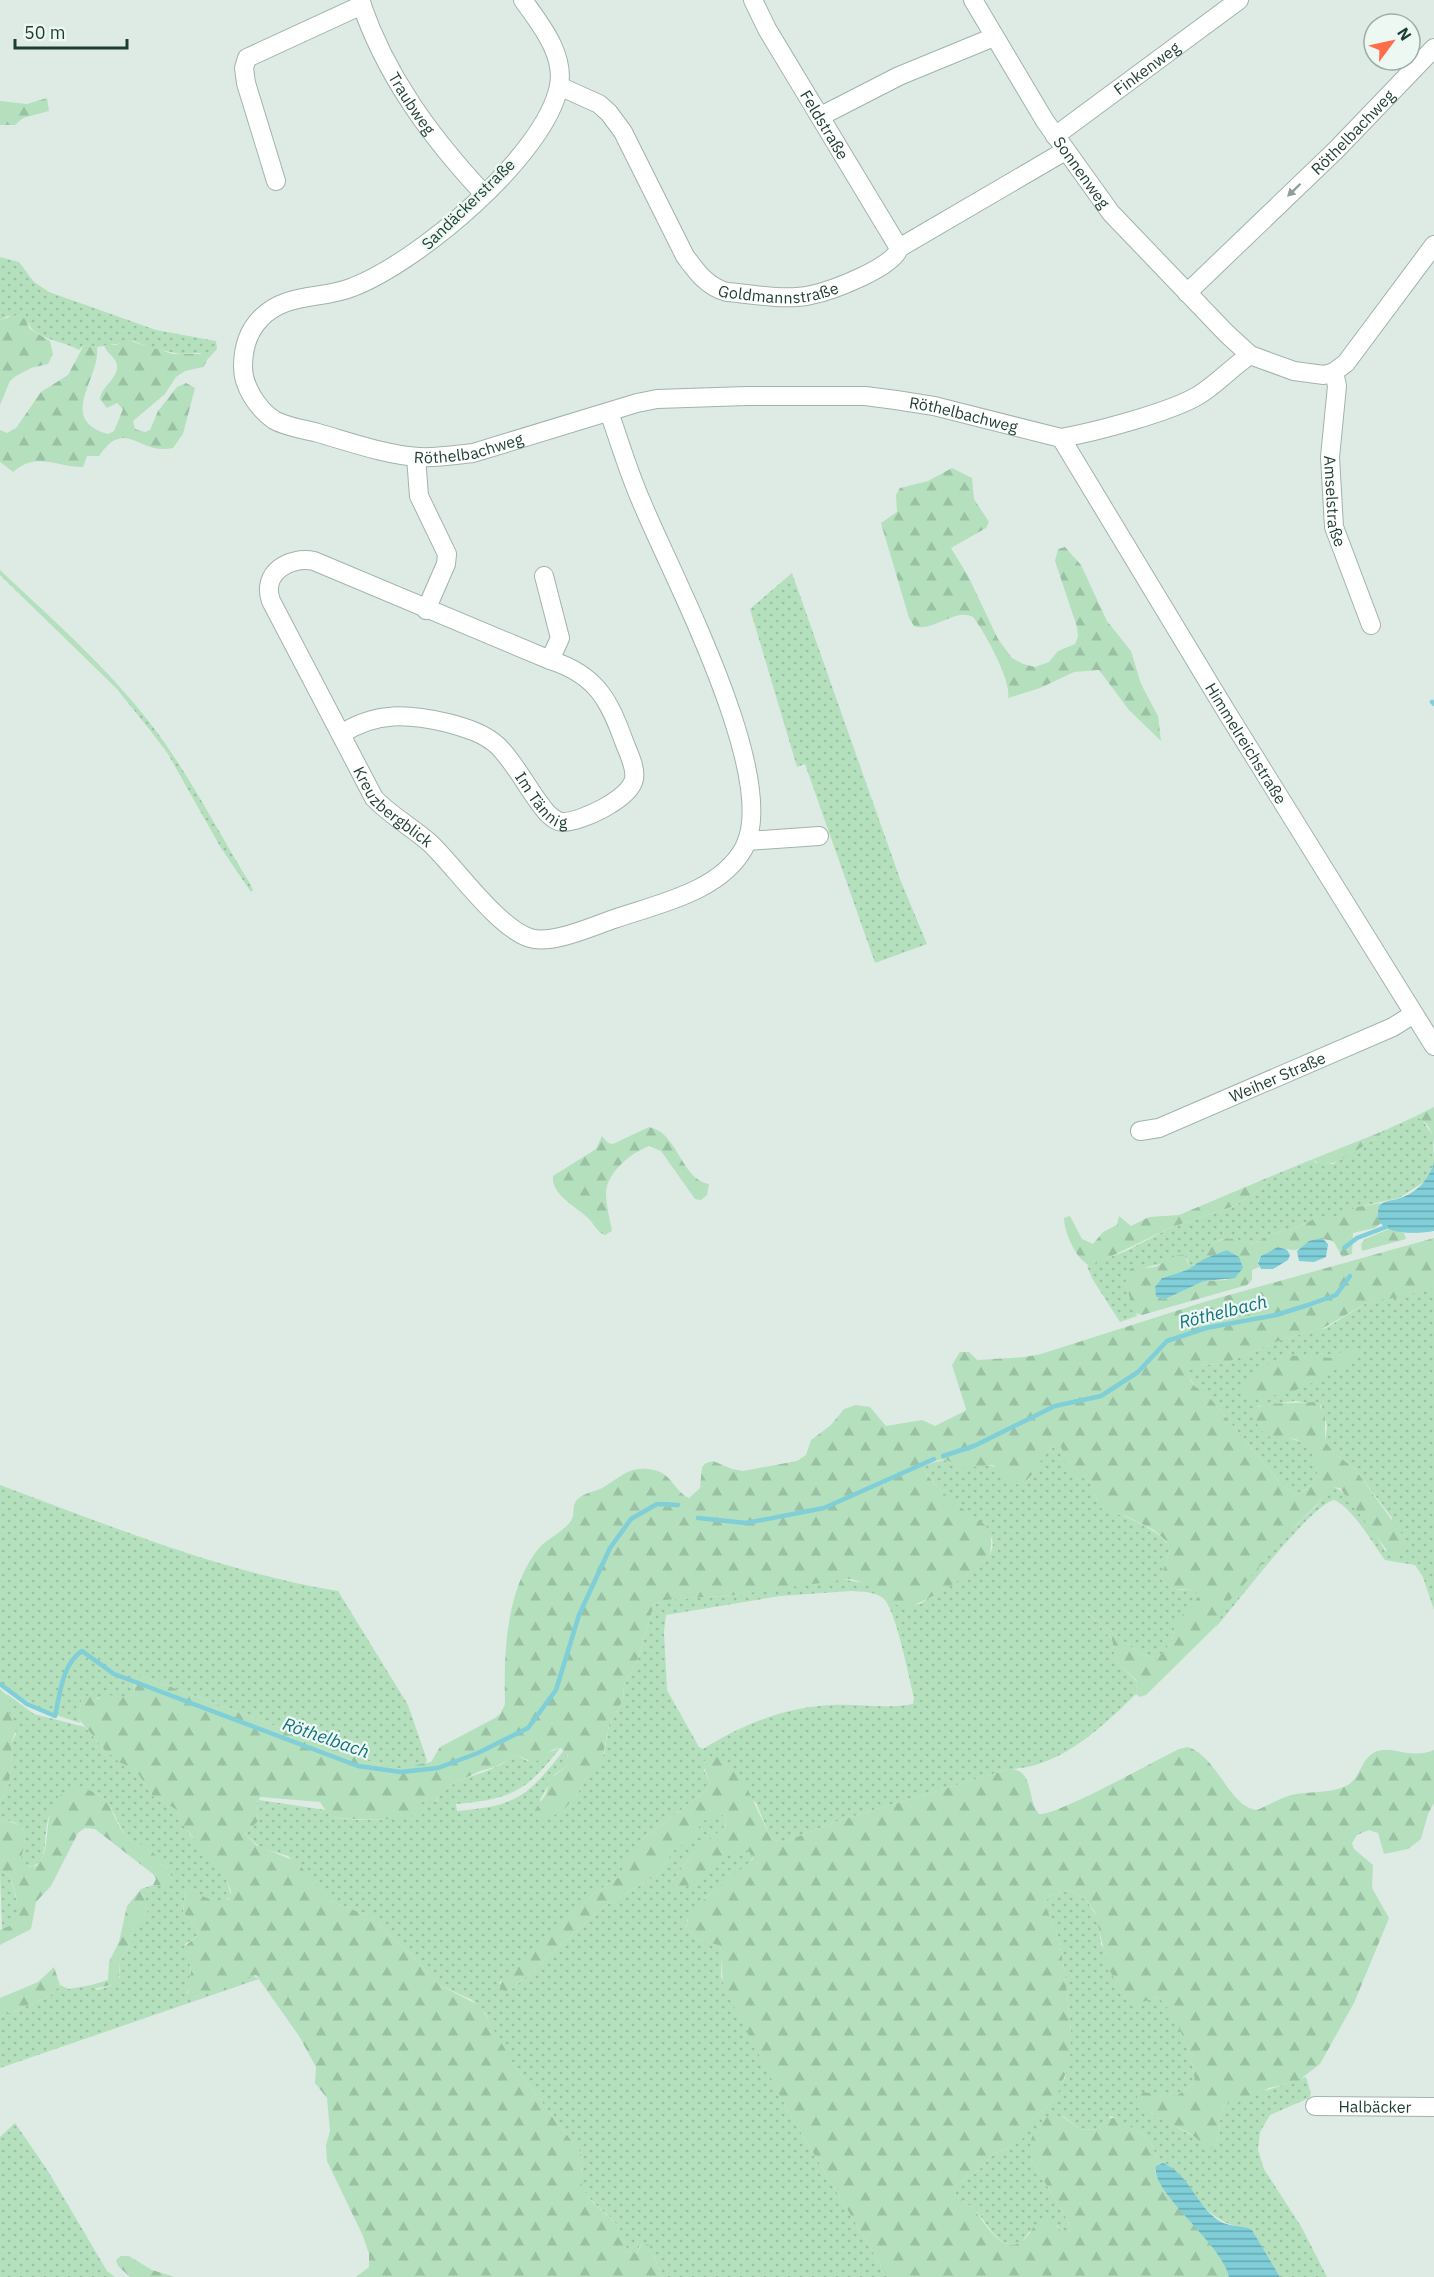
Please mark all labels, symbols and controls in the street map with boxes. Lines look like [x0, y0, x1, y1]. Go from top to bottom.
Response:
scale bar [15, 12, 128, 50]
north arrow [1362, 12, 1422, 72]
text: 50 m [24, 21, 66, 44]
text: N [1393, 24, 1416, 44]
street label: Finkenweg [1110, 37, 1184, 99]
street label: Traubweg [384, 69, 440, 139]
street label: Röthelbachweg [1307, 85, 1399, 179]
street label: Feldstraße [796, 86, 853, 163]
street label: Sonnenweg [1049, 133, 1115, 213]
street label: Sandäckerstraße [417, 154, 519, 254]
one-way arrow [1288, 183, 1302, 197]
street label: Goldmannstraße [716, 277, 841, 307]
street label: Röthelbachweg [908, 392, 1021, 437]
street label: Röthelbachweg [413, 428, 526, 467]
street label: Amselstraße [1320, 455, 1351, 550]
street label: Himmelreichstraße [1201, 679, 1291, 808]
street label: Kreuzbergblick [349, 763, 438, 852]
street label: Im Tännig [511, 768, 568, 832]
street label: Weiher Straße [1226, 1047, 1329, 1107]
water label: Röthelbach [1176, 1289, 1269, 1334]
water label: Röthelbach [280, 1712, 373, 1763]
street label: Halbäcker [1338, 2096, 1412, 2117]

